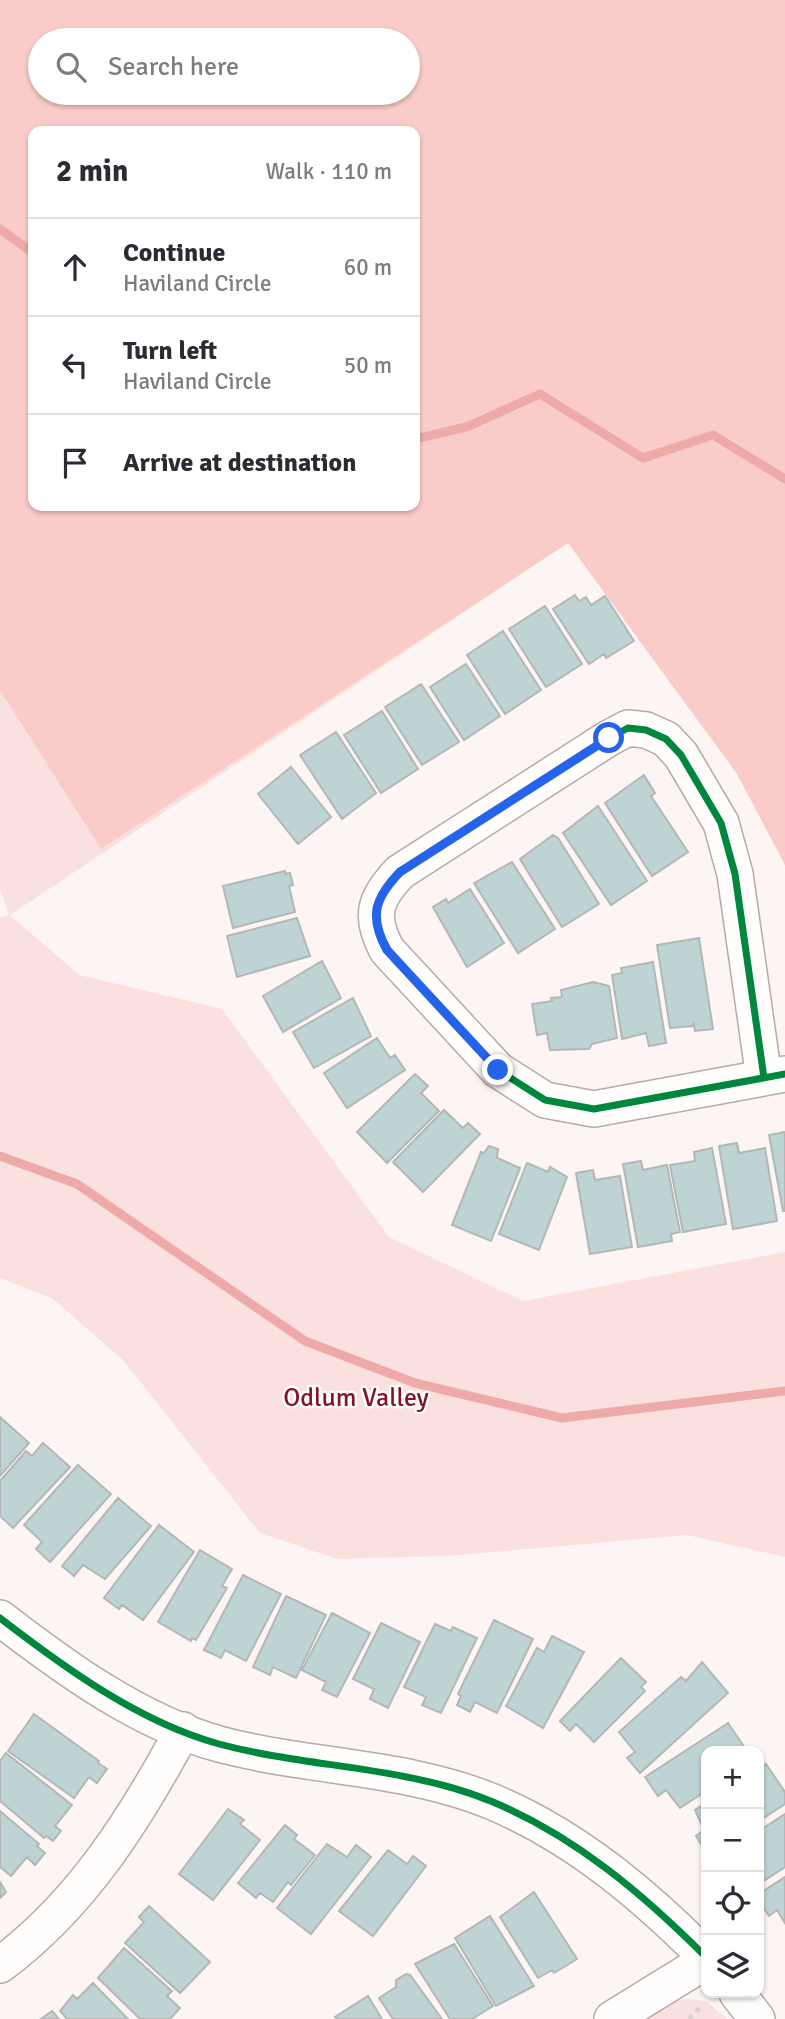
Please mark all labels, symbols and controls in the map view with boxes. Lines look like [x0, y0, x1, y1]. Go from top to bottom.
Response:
search box [28, 28, 420, 105]
icon: search [52, 48, 90, 86]
text: Search here [108, 51, 239, 83]
text: 2 min [56, 153, 128, 190]
text: Walk · 110 m [266, 157, 392, 186]
text: Continue [123, 237, 225, 269]
icon: ahead [56, 248, 94, 286]
text: 60 m [344, 253, 392, 282]
text: Haviland Circle [123, 269, 271, 298]
text: Turn left [123, 335, 217, 367]
icon: left [56, 346, 94, 384]
text: 50 m [344, 351, 392, 380]
text: Haviland Circle [123, 367, 271, 396]
icon: arrive [56, 444, 94, 482]
text: Arrive at destination [123, 447, 356, 479]
route start [593, 722, 624, 753]
route end [482, 1054, 513, 1085]
park label: Odlum Valley [283, 1382, 429, 1414]
map controls [701, 1746, 764, 1998]
button: + [701, 1746, 764, 1809]
button: − [701, 1809, 764, 1872]
button: locate [701, 1872, 764, 1935]
button: layers [701, 1935, 764, 1998]

